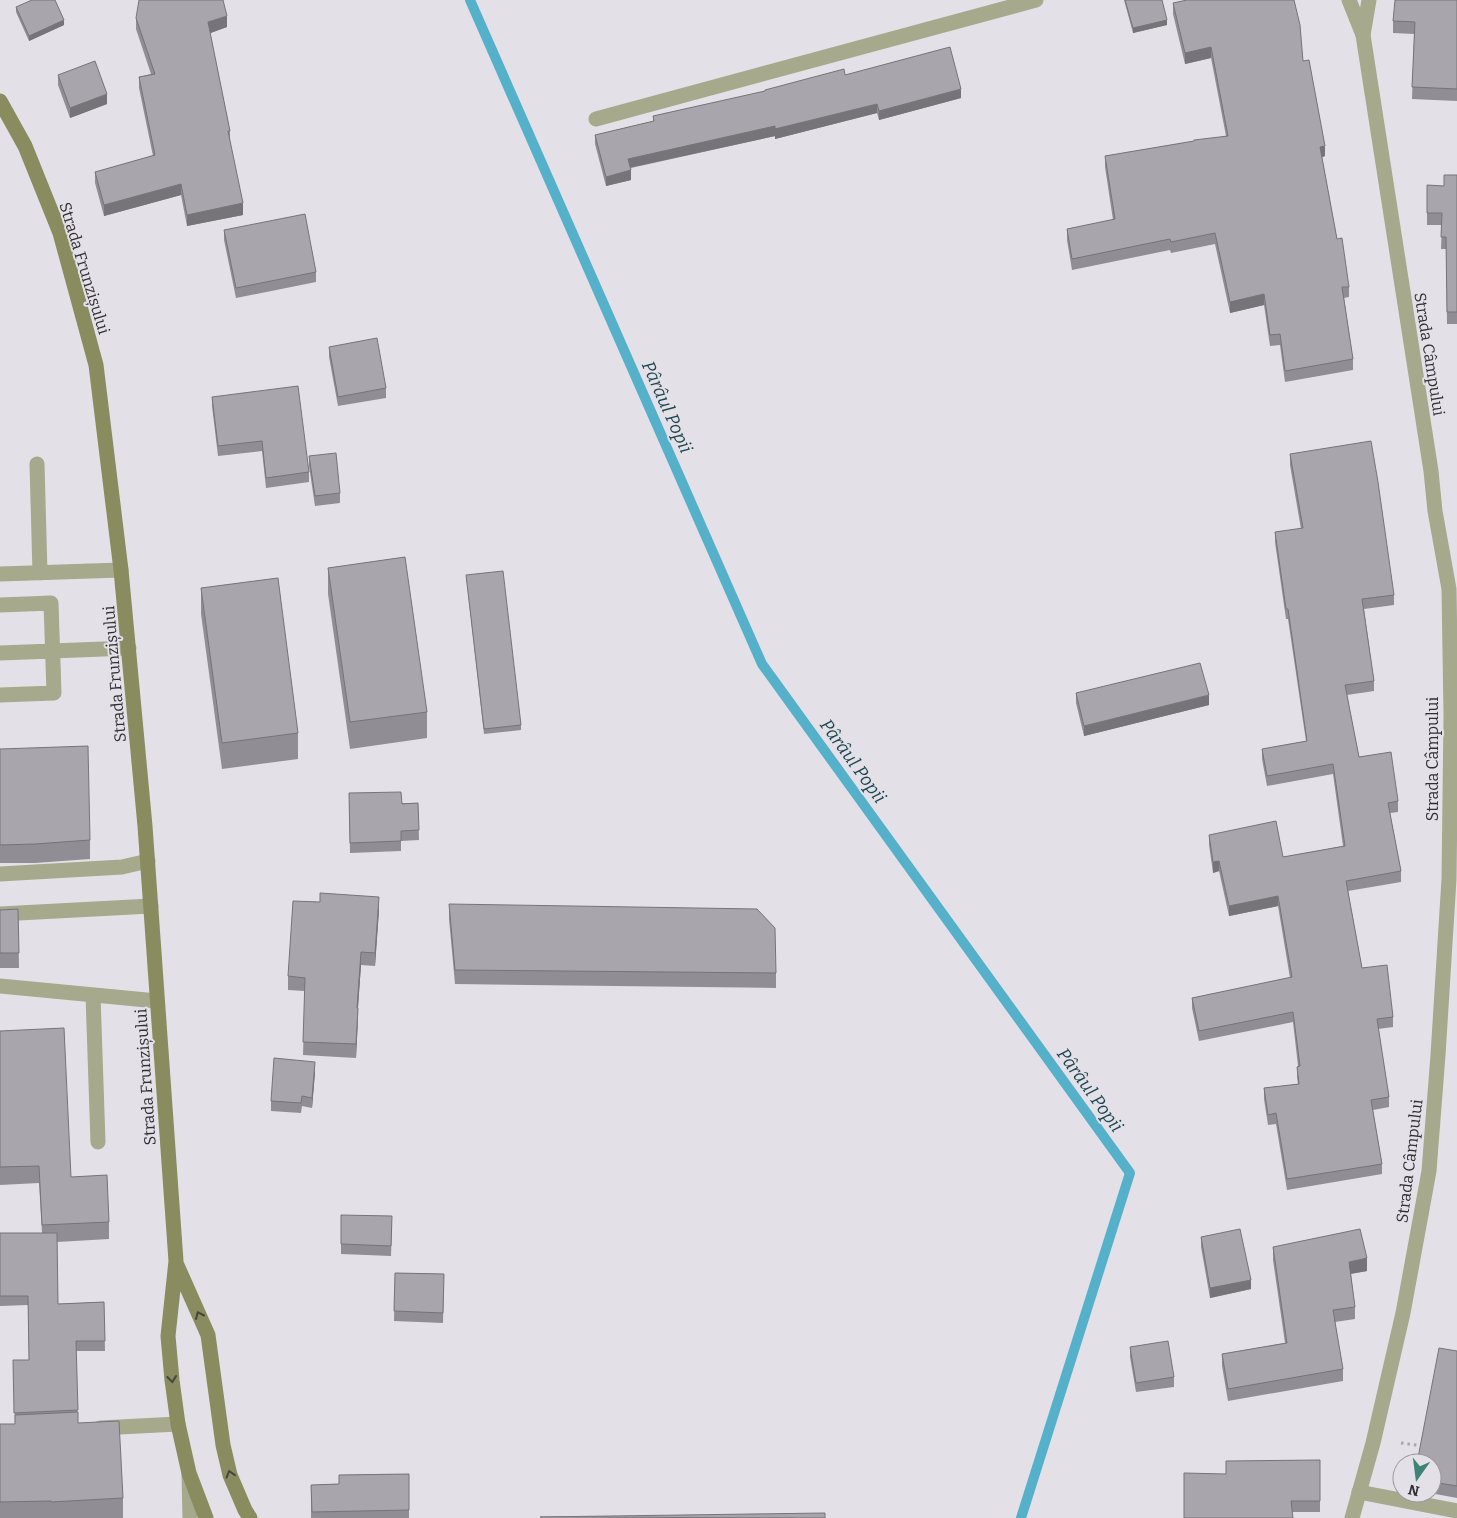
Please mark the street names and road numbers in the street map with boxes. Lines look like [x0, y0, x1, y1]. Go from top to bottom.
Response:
street label: Strada Frunzișului [54, 200, 114, 337]
street label: Strada Câmpului [1410, 291, 1449, 417]
street label: Strada Frunzișului [99, 605, 131, 743]
street label: Strada Câmpului [1423, 697, 1442, 821]
street label: Strada Frunzișului [131, 1008, 161, 1146]
street label: Strada Câmpului [1392, 1098, 1427, 1224]

